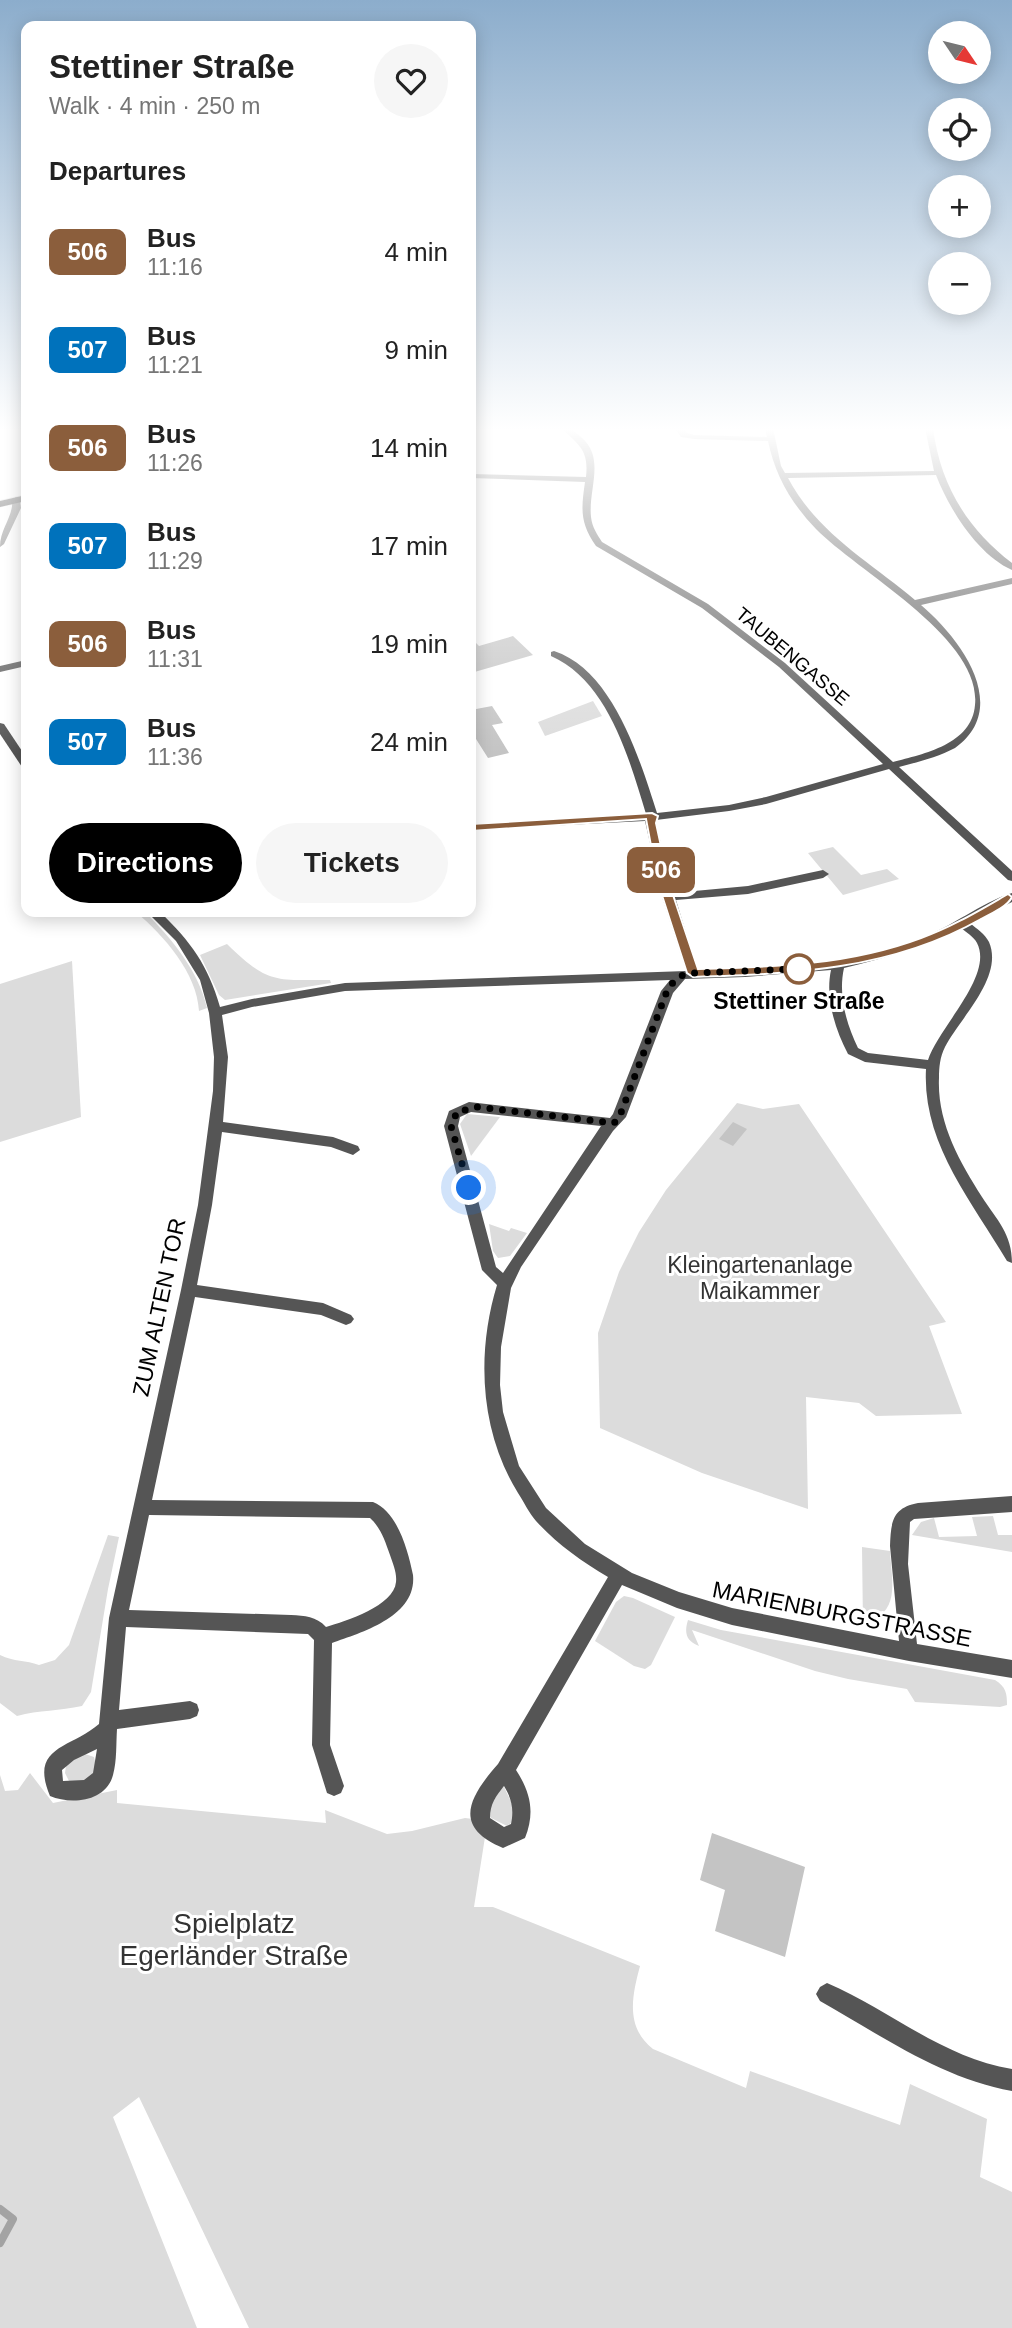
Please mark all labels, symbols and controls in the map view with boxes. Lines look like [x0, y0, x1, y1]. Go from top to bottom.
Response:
north arrow [928, 21, 990, 84]
map controls [928, 21, 991, 315]
button: heart [374, 44, 448, 118]
text: Stettiner Straße [49, 48, 295, 85]
text: Walk · 4 min · 250 m [49, 93, 260, 119]
button: locate [928, 98, 991, 161]
text: Departures [49, 156, 186, 186]
button: + [928, 175, 991, 238]
text: Bus [147, 223, 196, 253]
text: 4 min [384, 237, 448, 267]
text: 506 [67, 238, 108, 265]
button: − [928, 252, 991, 315]
text: 11:16 [147, 254, 203, 280]
text: Bus [147, 321, 196, 351]
text: 9 min [384, 335, 448, 365]
text: 507 [67, 336, 108, 363]
text: 11:21 [147, 352, 203, 378]
text: Bus [147, 419, 196, 449]
text: 14 min [370, 433, 448, 463]
text: 506 [67, 434, 108, 461]
text: 11:26 [147, 450, 203, 476]
text: Bus [147, 517, 196, 547]
text: 17 min [370, 531, 448, 561]
text: 507 [67, 532, 108, 559]
text: 11:29 [147, 548, 203, 574]
street label: TAUBENGASSE [732, 603, 853, 710]
text: Bus [147, 615, 196, 645]
text: 19 min [370, 629, 448, 659]
text: 506 [67, 630, 108, 657]
text: 11:31 [147, 646, 203, 672]
text: Bus [147, 713, 196, 743]
text: 24 min [370, 727, 448, 757]
text: 507 [67, 728, 108, 755]
text: 11:36 [147, 744, 203, 770]
button: Directions [49, 823, 242, 903]
button: Tickets [256, 823, 448, 903]
line badge: 506 [621, 847, 701, 893]
text: 506 [641, 856, 681, 883]
marker: Stettiner Straße [784, 954, 814, 984]
place label: Stettiner Straße [713, 988, 885, 1014]
your location [451, 1170, 486, 1205]
street label: ZUM ALTEN TOR [127, 1216, 191, 1398]
park label: Kleingartenanlage Maikammer [667, 1252, 853, 1304]
street label: MARIENBURGSTRASSE [710, 1576, 974, 1652]
park label: Spielplatz Egerländer Straße [120, 1908, 348, 1971]

